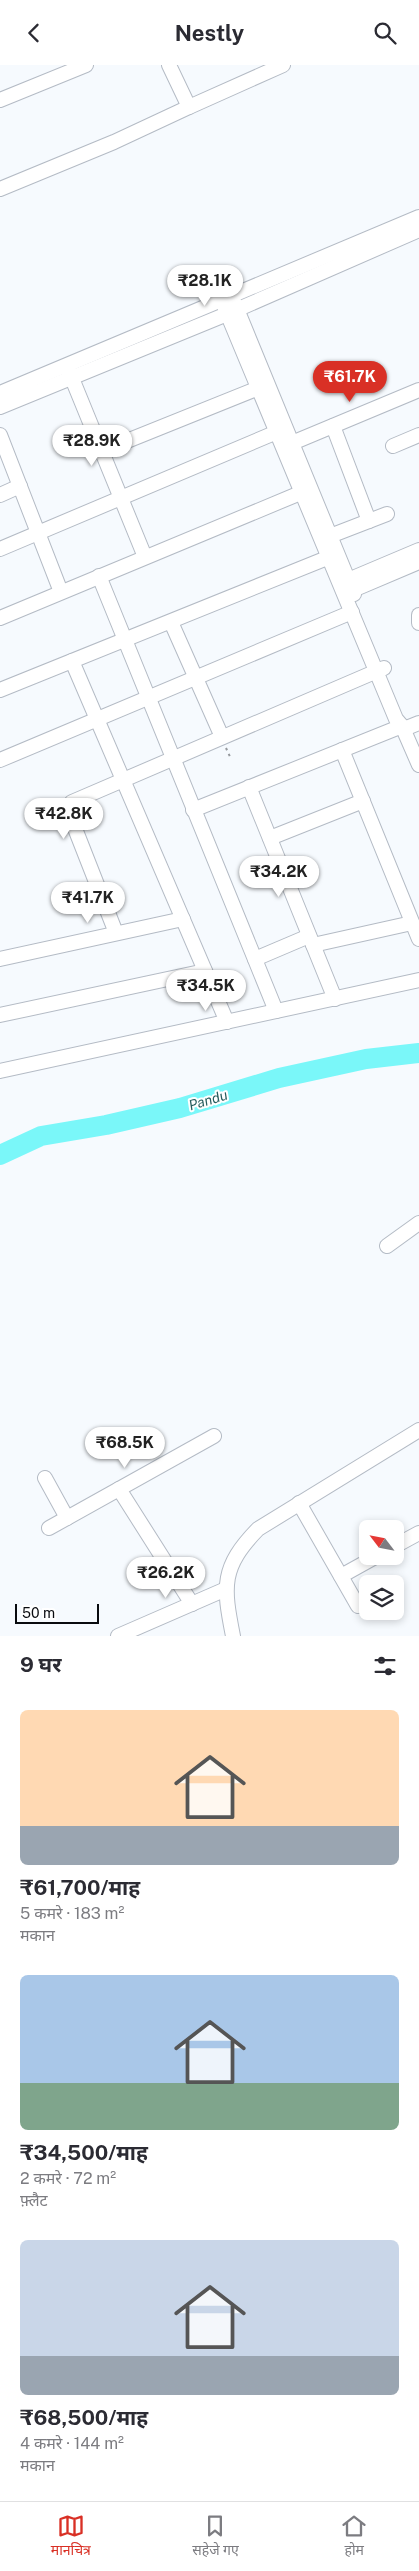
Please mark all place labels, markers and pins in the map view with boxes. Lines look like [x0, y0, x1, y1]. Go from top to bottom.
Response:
pin: ₹28.1K [164, 265, 246, 307]
pin: ₹61.7K [309, 361, 391, 403]
pin: ₹28.9K [51, 425, 133, 467]
pin: ₹42.8K [23, 797, 105, 840]
pin: ₹34.2K [238, 855, 320, 898]
pin: ₹41.7K [47, 881, 129, 924]
pin: ₹34.5K [165, 969, 247, 1012]
pin: ₹68.5K [84, 1427, 166, 1469]
pin: ₹26.2K [125, 1557, 207, 1599]

